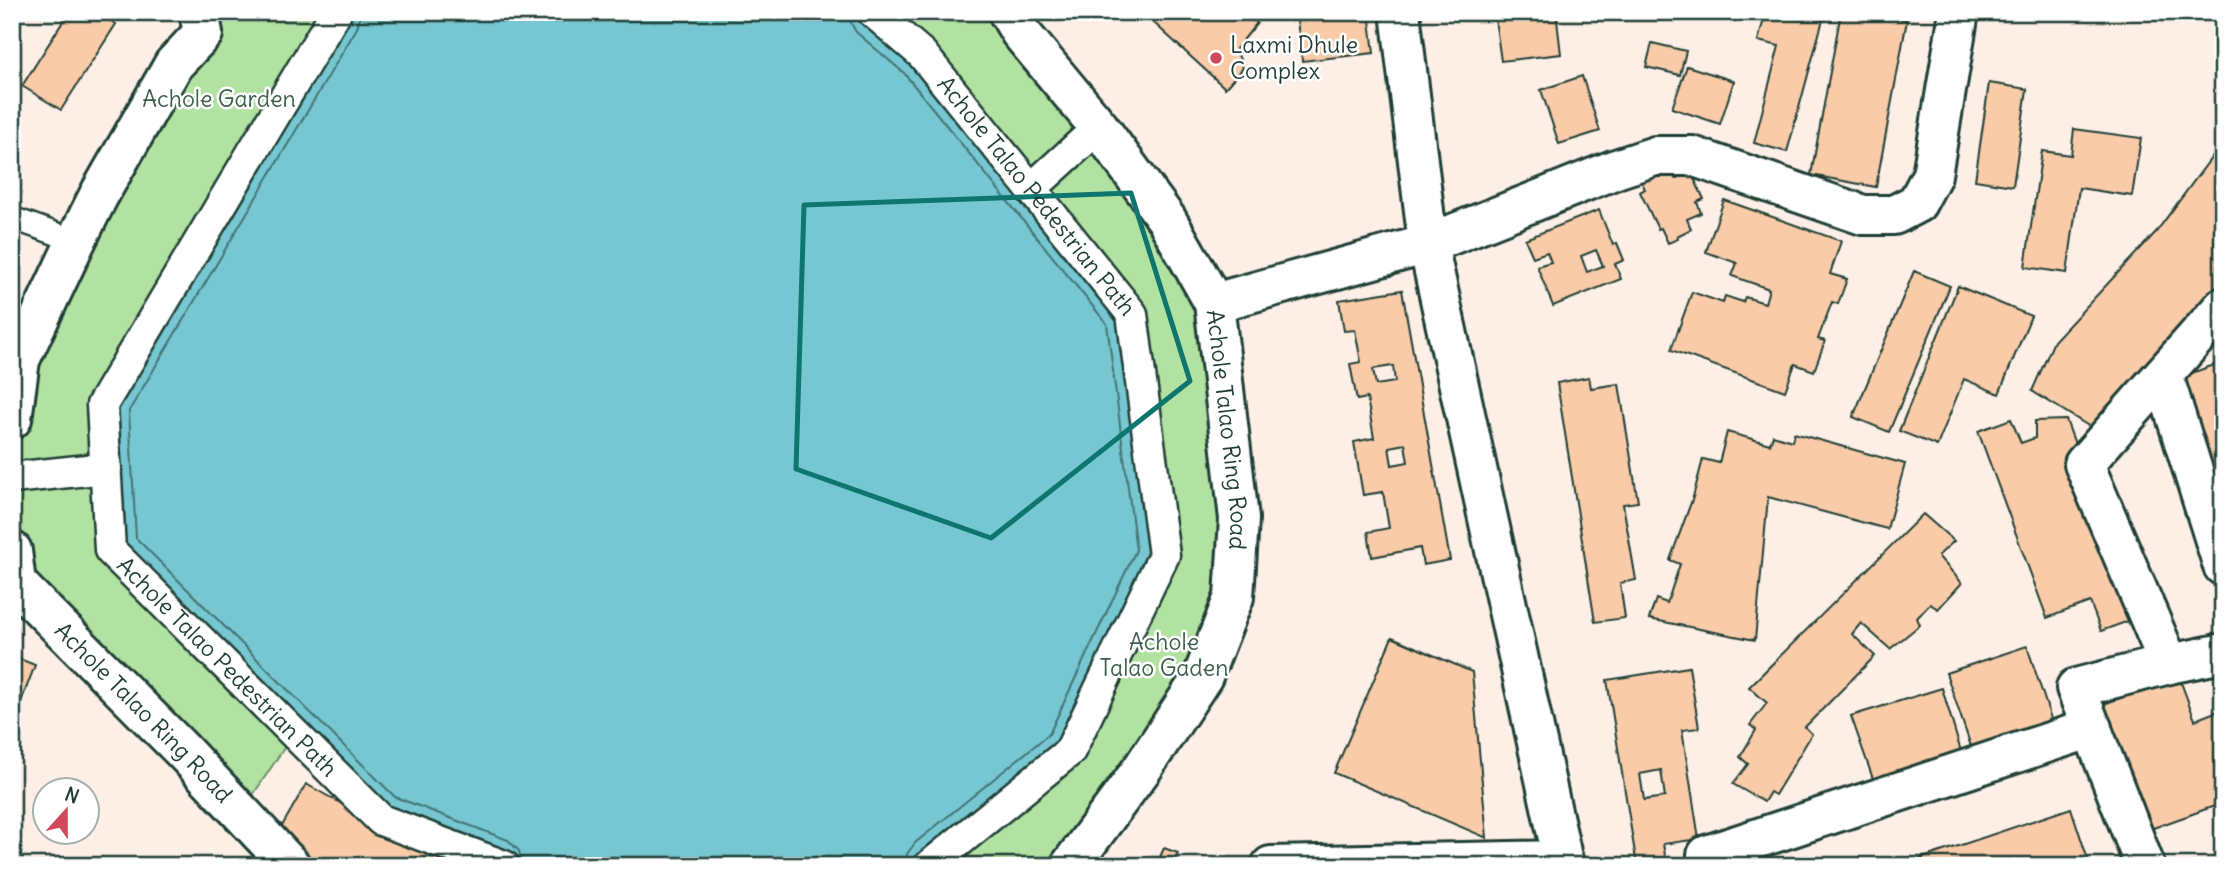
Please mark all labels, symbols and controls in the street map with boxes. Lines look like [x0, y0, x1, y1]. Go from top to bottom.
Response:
place label: Laxmi Dhule Complex [1230, 30, 1358, 85]
marker: Laxmi Dhule Complex [1208, 50, 1224, 66]
street label: Achole Talao Pedestrian Path [932, 70, 1142, 321]
park label: Achole Garden [142, 84, 296, 113]
street label: Achole Talao Ring Road [1201, 308, 1254, 551]
street label: Achole Talao Pedestrian Path [111, 550, 344, 782]
street label: Achole Talao Ring Road [49, 616, 239, 808]
park label: Achole Talao Gaden [1099, 627, 1229, 682]
north arrow [32, 776, 102, 846]
text: N [62, 782, 83, 809]

